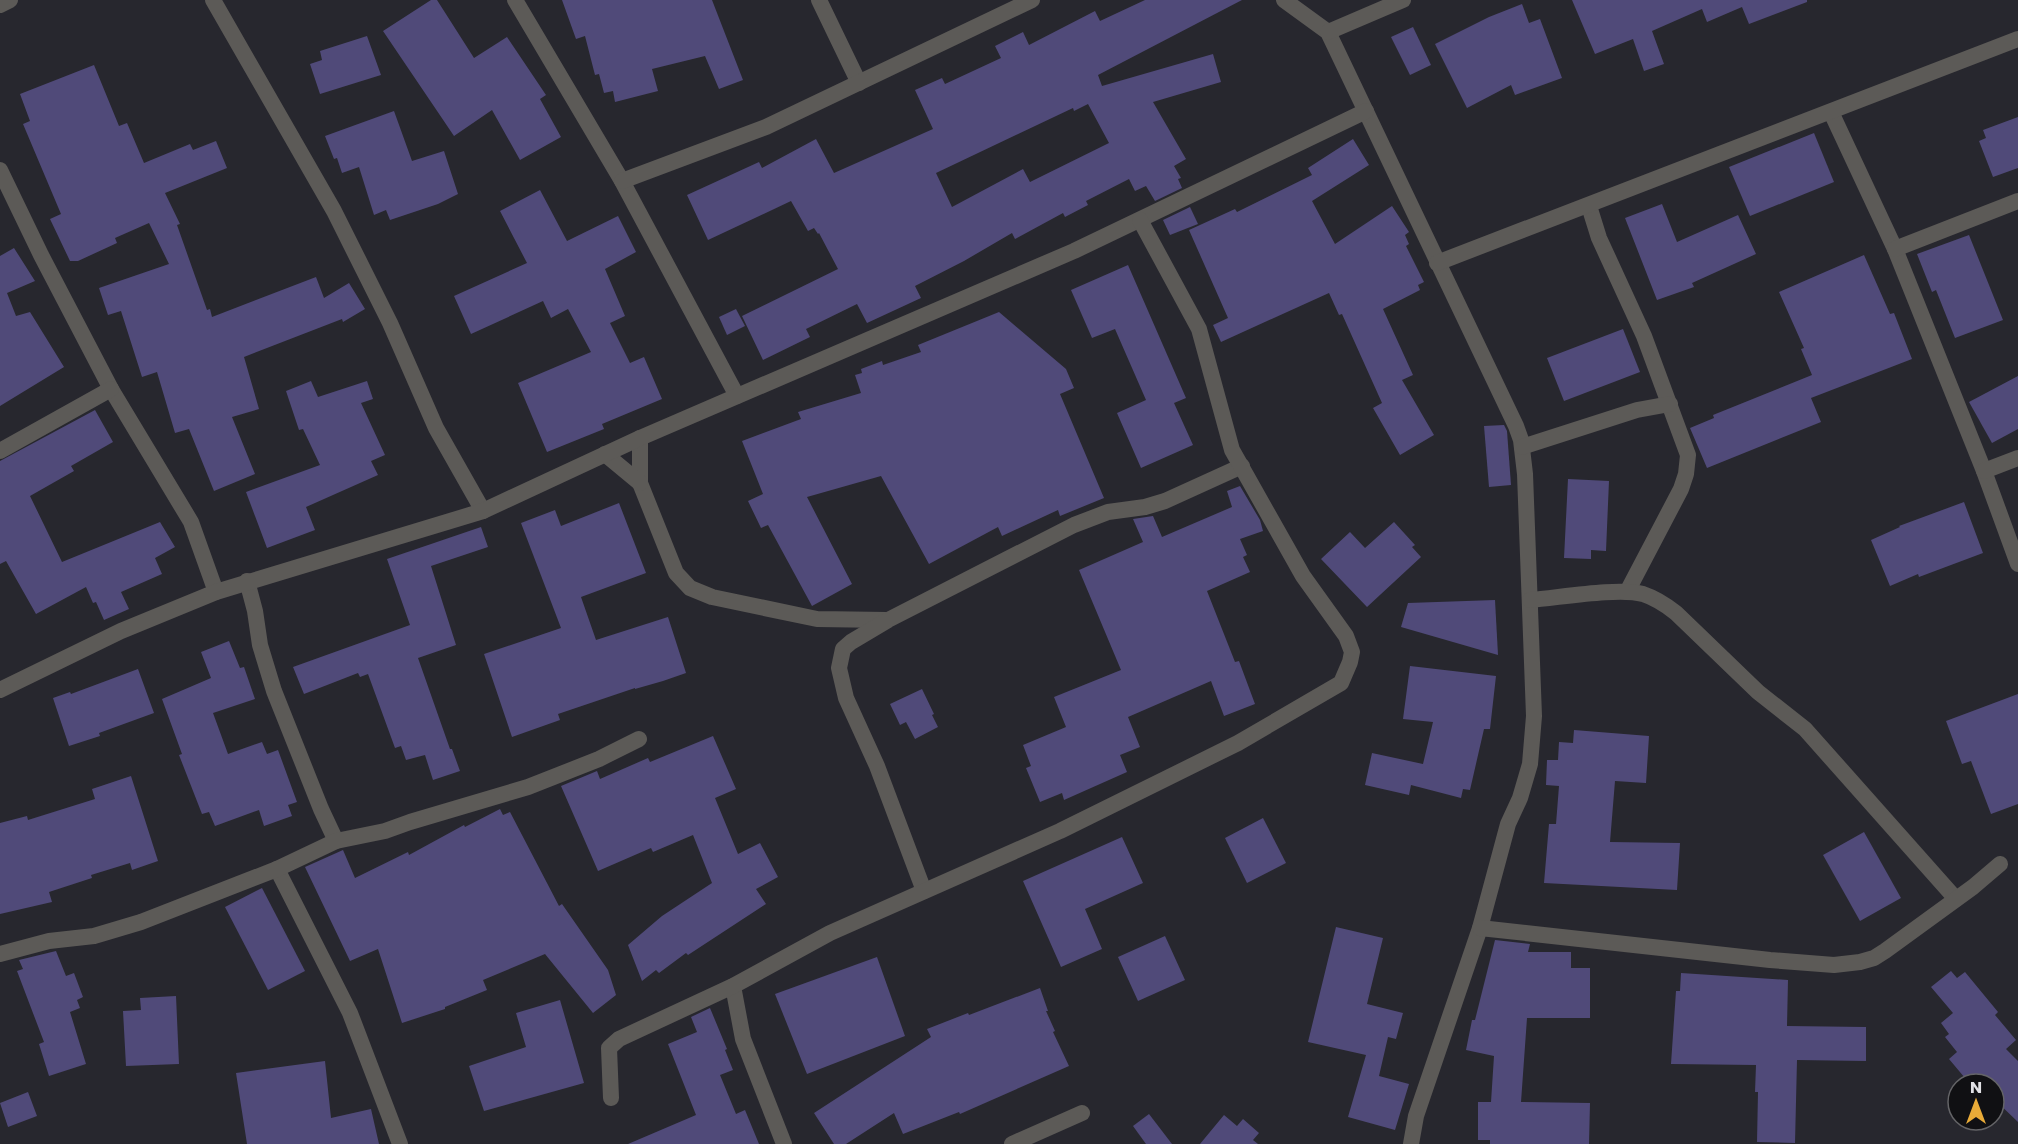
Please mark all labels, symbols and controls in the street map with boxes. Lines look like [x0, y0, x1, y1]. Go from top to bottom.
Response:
north arrow [1946, 1072, 2006, 1132]
text: N [1970, 1076, 1982, 1099]

